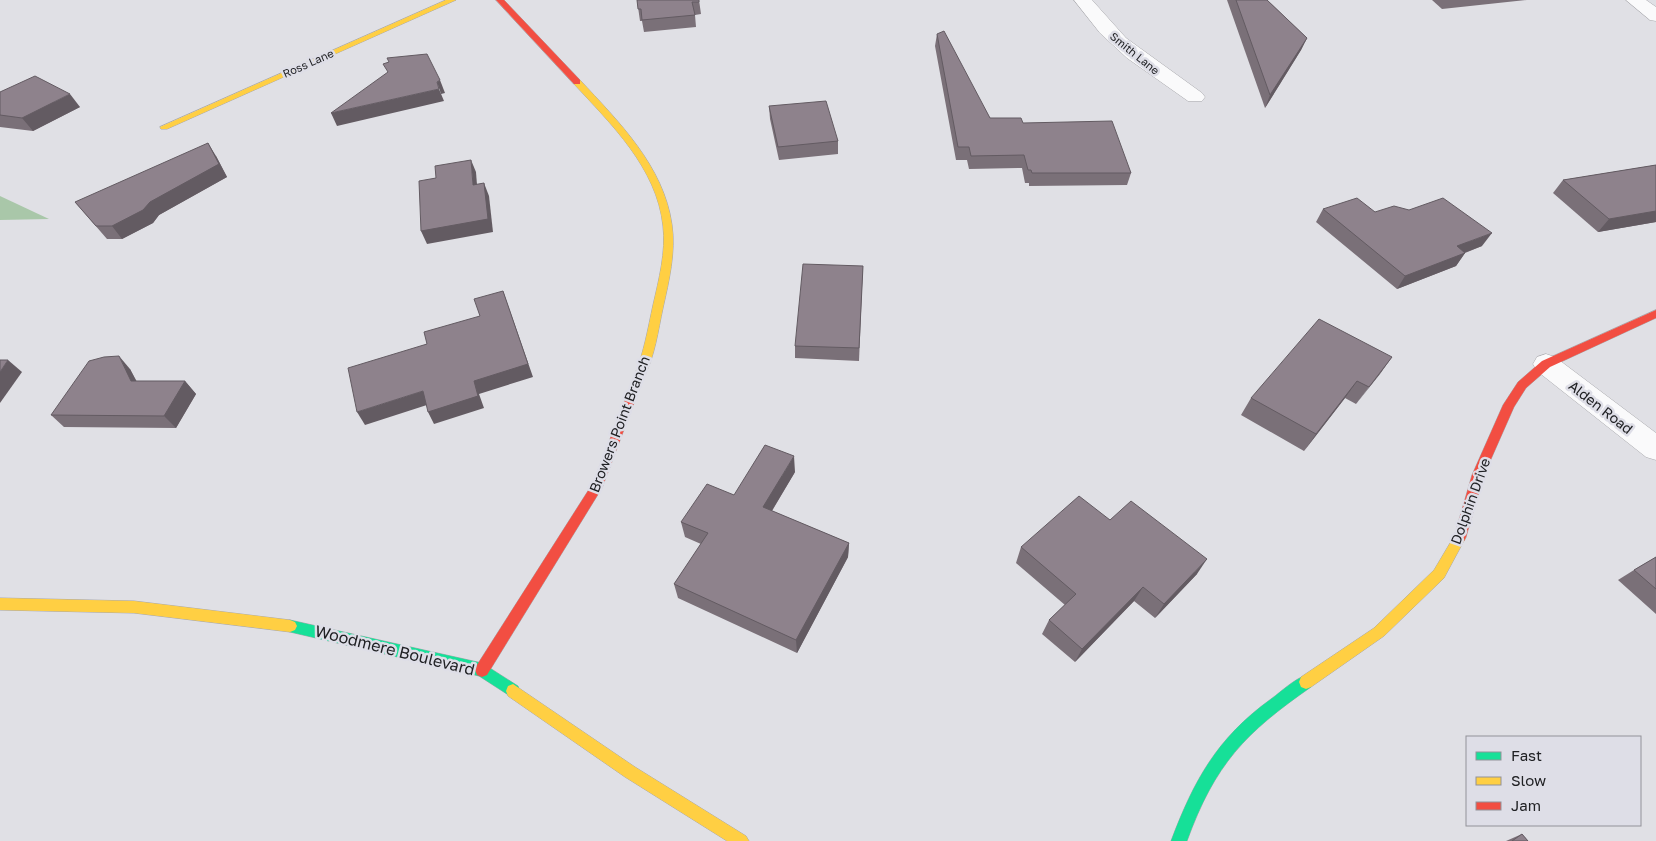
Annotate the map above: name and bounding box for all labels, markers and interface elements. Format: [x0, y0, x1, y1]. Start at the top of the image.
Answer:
street label: Smith Lane [1108, 29, 1162, 77]
street label: Ross Lane [281, 46, 335, 80]
street label: Browers Point Branch [585, 353, 653, 495]
street label: Alden Road [1566, 377, 1636, 437]
street label: Dolphin Drive [1447, 456, 1493, 546]
street label: Woodmere Boulevard [313, 620, 477, 680]
legend [1466, 736, 1641, 826]
text: Fast [1511, 746, 1542, 764]
text: Slow [1511, 771, 1546, 789]
text: Jam [1511, 796, 1541, 814]

